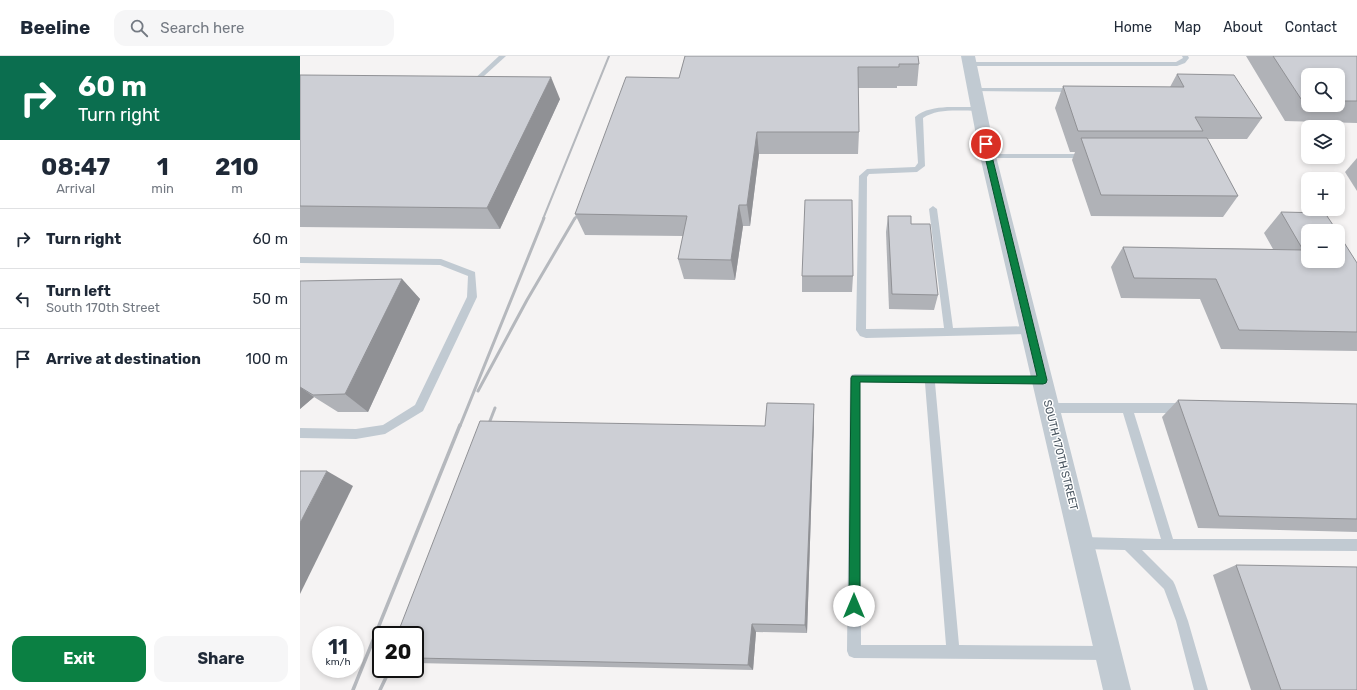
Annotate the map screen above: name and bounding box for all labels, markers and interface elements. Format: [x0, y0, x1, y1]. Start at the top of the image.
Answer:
search box [114, 10, 394, 46]
text: Beeline [20, 16, 90, 39]
icon: search [128, 17, 150, 39]
text: Search here [160, 19, 244, 37]
text: Home [1114, 19, 1152, 36]
text: Map [1174, 19, 1201, 36]
text: About [1223, 19, 1263, 36]
text: Contact [1285, 19, 1337, 36]
map controls [1301, 68, 1345, 268]
button: search [1301, 68, 1345, 112]
text: 60 m [78, 70, 147, 103]
icon: right [12, 72, 64, 124]
text: Turn right [78, 104, 160, 126]
button: layers [1301, 120, 1345, 164]
pin [969, 127, 1003, 161]
icon: arrive [975, 133, 997, 155]
text: 08:47 [41, 153, 110, 181]
text: 1 [157, 153, 169, 181]
text: 210 [215, 153, 259, 181]
button: + [1301, 172, 1345, 216]
text: Arrival [56, 181, 95, 196]
text: min [151, 181, 174, 196]
text: m [231, 181, 243, 196]
button: − [1301, 224, 1345, 268]
icon: right [12, 228, 34, 250]
text: Turn right [46, 230, 121, 248]
text: 60 m [252, 230, 288, 248]
text: Turn left [46, 282, 111, 300]
icon: left [12, 288, 34, 310]
text: 50 m [253, 290, 288, 308]
text: South 170th Street [46, 300, 160, 315]
icon: arrive [12, 348, 34, 370]
text: Arrive at destination [46, 350, 201, 368]
text: 100 m [246, 350, 288, 368]
street label: SOUTH 170TH STREET [1041, 399, 1081, 512]
position arrow [833, 585, 875, 627]
speed limit sign: 20 [372, 626, 424, 678]
text: 11 [328, 635, 348, 659]
button: Exit [12, 636, 146, 682]
button: Share [154, 636, 288, 682]
text: km/h [326, 656, 350, 668]

